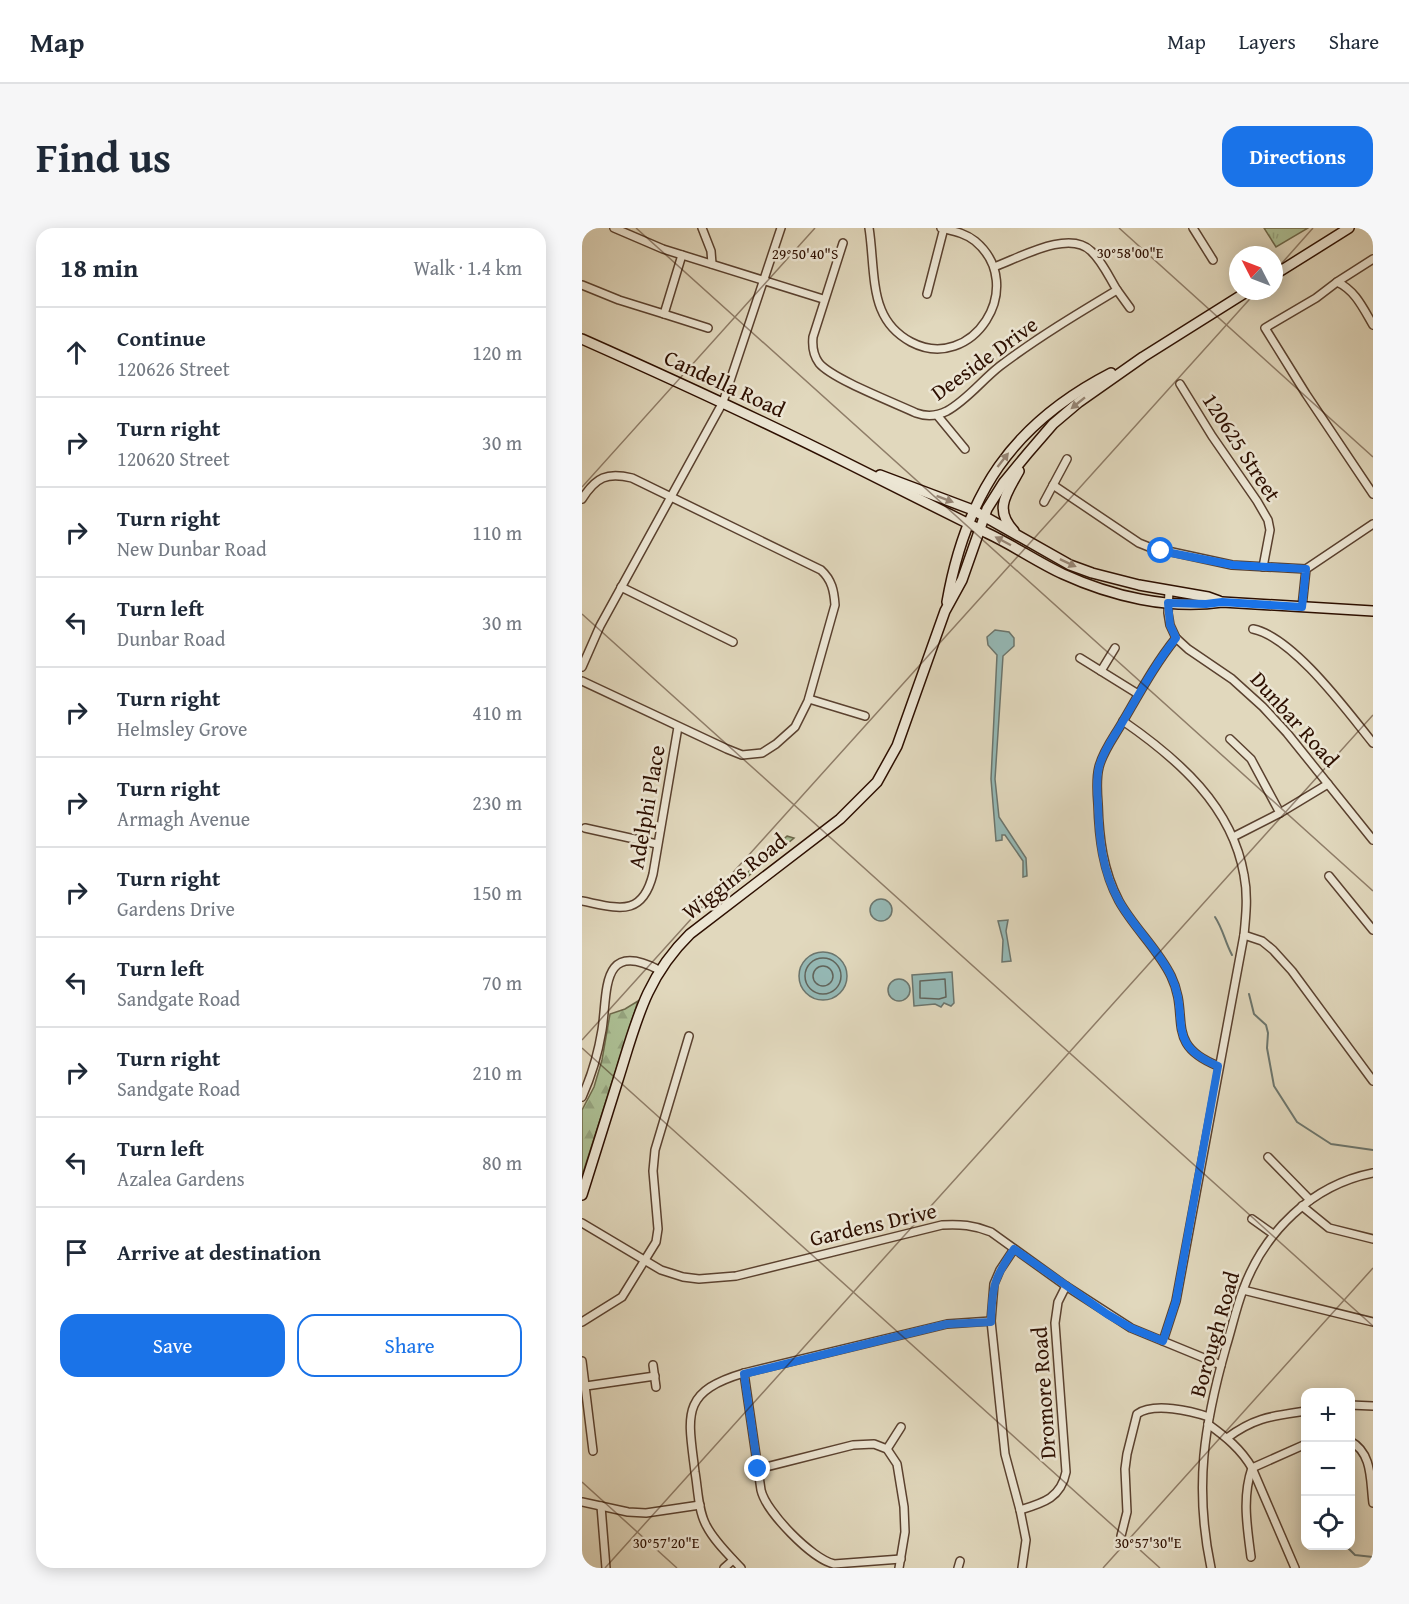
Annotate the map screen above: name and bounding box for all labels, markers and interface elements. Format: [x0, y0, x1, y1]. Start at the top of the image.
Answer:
text: Map [30, 21, 84, 62]
text: Map [1167, 26, 1206, 57]
text: Layers [1239, 26, 1296, 57]
text: Share [1329, 26, 1379, 57]
text: Find us [36, 126, 171, 187]
button: Directions [1222, 126, 1373, 187]
text: 30°58'00"E [1097, 242, 1164, 263]
text: 29°50'40"S [772, 243, 838, 264]
north arrow [1229, 246, 1283, 300]
text: 18 min [60, 248, 138, 287]
text: Walk · 1.4 km [413, 253, 522, 282]
street label: Deeside Drive [924, 308, 1044, 408]
text: Continue [117, 322, 206, 354]
icon: ahead [60, 336, 93, 369]
text: 120 m [472, 338, 522, 367]
street label: Candella Road [659, 341, 791, 425]
text: 120626 Street [117, 354, 230, 383]
street label: 120625 Street [1195, 386, 1289, 508]
one-way arrow [1071, 397, 1086, 409]
text: Turn right [117, 412, 220, 444]
icon: right [60, 426, 93, 459]
text: 30 m [482, 428, 522, 457]
text: 120620 Street [117, 444, 230, 473]
one-way arrow [997, 453, 1009, 468]
one-way arrow [936, 495, 954, 504]
text: Turn right [117, 502, 220, 534]
icon: right [60, 516, 93, 549]
text: 110 m [472, 518, 522, 547]
text: New Dunbar Road [117, 534, 267, 563]
one-way arrow [994, 536, 1011, 546]
route start [1147, 537, 1173, 563]
one-way arrow [1060, 559, 1077, 568]
text: Turn left [117, 592, 204, 624]
icon: left [60, 606, 93, 639]
text: 30 m [482, 608, 522, 637]
text: Dunbar Road [117, 624, 226, 653]
street label: Dunbar Road [1243, 664, 1347, 774]
text: Turn right [117, 682, 220, 714]
icon: right [60, 696, 93, 729]
text: 410 m [472, 698, 522, 727]
text: Helmsley Grove [117, 714, 247, 743]
street label: Adelphi Place [619, 743, 673, 871]
text: Turn right [117, 772, 220, 804]
icon: right [60, 786, 93, 819]
text: 230 m [472, 788, 522, 817]
text: Armagh Avenue [117, 804, 250, 833]
street label: Wiggins Road [675, 825, 793, 927]
text: Turn right [117, 862, 220, 894]
icon: right [60, 876, 93, 909]
text: 150 m [472, 878, 522, 907]
text: Gardens Drive [117, 894, 235, 923]
text: Turn left [117, 952, 204, 984]
icon: left [60, 966, 93, 999]
text: 70 m [482, 968, 522, 997]
text: Sandgate Road [117, 984, 240, 1013]
text: Turn right [117, 1042, 220, 1074]
icon: right [60, 1056, 93, 1089]
text: 210 m [472, 1058, 522, 1087]
text: Sandgate Road [117, 1074, 240, 1103]
text: Turn left [117, 1132, 204, 1164]
icon: left [60, 1146, 93, 1179]
text: 80 m [482, 1148, 522, 1177]
text: Azalea Gardens [117, 1164, 245, 1193]
street label: Gardens Drive [806, 1194, 940, 1254]
icon: arrive [60, 1236, 93, 1269]
text: Arrive at destination [117, 1236, 321, 1268]
street label: Borough Road [1181, 1267, 1247, 1401]
button: Save [60, 1314, 285, 1377]
button: Share [297, 1314, 522, 1377]
street label: Dromore Road [1022, 1326, 1064, 1460]
map controls [1301, 1388, 1355, 1550]
button: + [1301, 1388, 1355, 1442]
button: − [1301, 1442, 1355, 1496]
route end [744, 1455, 770, 1481]
button: locate [1301, 1496, 1355, 1550]
text: 30°57'20"E [633, 1532, 700, 1553]
text: 30°57'30"E [1115, 1532, 1182, 1553]

